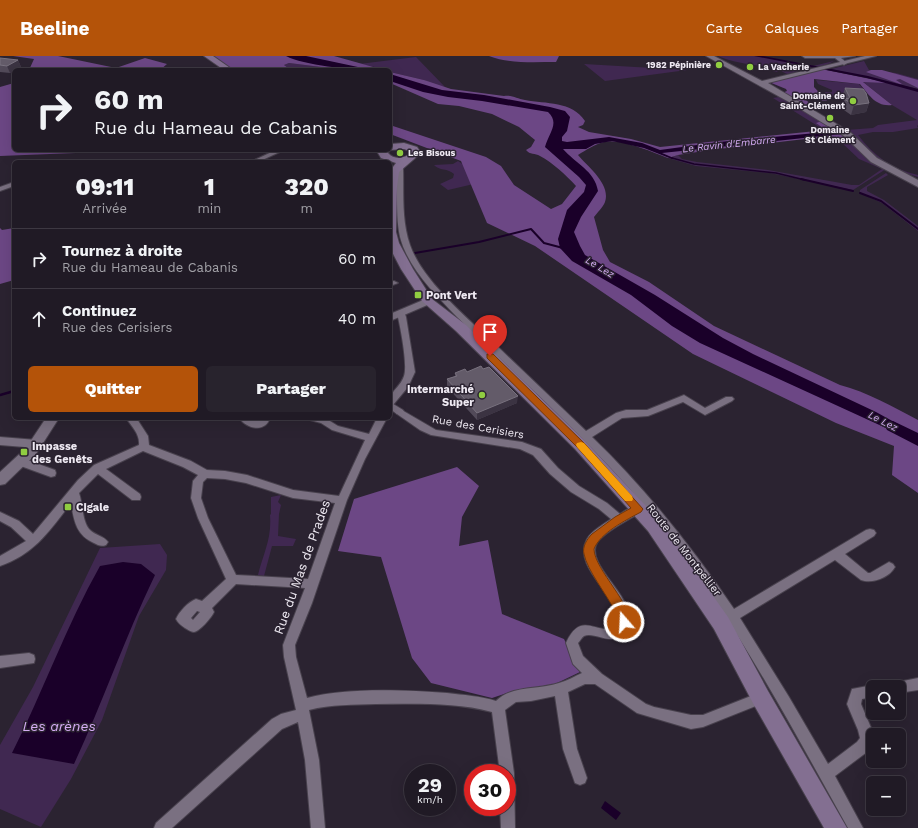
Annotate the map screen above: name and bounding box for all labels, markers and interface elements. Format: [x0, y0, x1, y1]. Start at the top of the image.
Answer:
text: Beeline [20, 17, 90, 40]
text: Carte [706, 20, 743, 36]
text: Calques [765, 20, 819, 36]
text: Partager [841, 20, 898, 36]
place label: 1982 Pépinière [646, 60, 711, 70]
marker: 1982 Pépinière [714, 60, 724, 70]
marker: La Vacherie [745, 62, 755, 72]
place label: La Vacherie [758, 62, 809, 72]
text: 60 m [94, 83, 164, 116]
icon: right [28, 84, 80, 136]
place label: Domaine de Saint-Clément [780, 91, 845, 111]
marker: Domaine de Saint-Clément [848, 96, 858, 106]
marker: Domaine St Clément [825, 113, 835, 123]
text: Rue du Hameau de Cabanis [94, 117, 337, 138]
place label: Domaine St Clément [805, 125, 855, 145]
water label: Le Ravin d'Embarre [682, 134, 776, 154]
marker: Les Bisous [395, 148, 405, 158]
place label: Les Bisous [408, 148, 455, 158]
text: 09:11 [75, 173, 134, 201]
text: 1 [204, 173, 215, 201]
text: 320 [284, 173, 329, 201]
text: Arrivée [82, 201, 127, 216]
text: min [197, 201, 221, 216]
text: m [300, 201, 313, 216]
text: Tournez à droite [62, 242, 182, 260]
icon: right [28, 248, 50, 270]
text: 60 m [338, 250, 376, 268]
water label: Le Lez [584, 254, 617, 280]
text: Rue du Hameau de Cabanis [62, 260, 238, 275]
place label: Pont Vert [426, 289, 477, 302]
marker: Pont Vert [413, 290, 423, 300]
text: Continuez [62, 302, 136, 320]
icon: ahead [28, 308, 50, 330]
text: 40 m [338, 310, 376, 328]
pin [473, 315, 507, 356]
text: Rue des Cerisiers [62, 320, 172, 335]
icon: arrive [479, 321, 501, 343]
button: Quitter [28, 366, 198, 412]
button: Partager [206, 366, 376, 412]
place label: Intermarché Super [407, 383, 474, 409]
marker: Intermarché Super [477, 390, 487, 400]
water label: Le Lez [867, 409, 900, 433]
street label: Rue des Cerisiers [431, 412, 525, 442]
place label: Impasse des Genêts [32, 440, 93, 466]
marker: Impasse des Genêts [19, 447, 29, 457]
street label: Rue du Mas de Prades [271, 498, 333, 636]
place label: Cigale [76, 501, 109, 514]
street label: Route de Montpellier [644, 501, 724, 599]
marker: Cigale [63, 502, 73, 512]
position arrow [603, 601, 645, 643]
map controls [866, 680, 906, 816]
button: search [866, 680, 906, 720]
water label: Les arènes [22, 718, 96, 734]
button: + [866, 728, 906, 768]
speed limit sign: 30 [464, 764, 516, 816]
text: 29 [418, 773, 442, 797]
button: − [866, 776, 906, 816]
text: km/h [417, 794, 443, 805]

